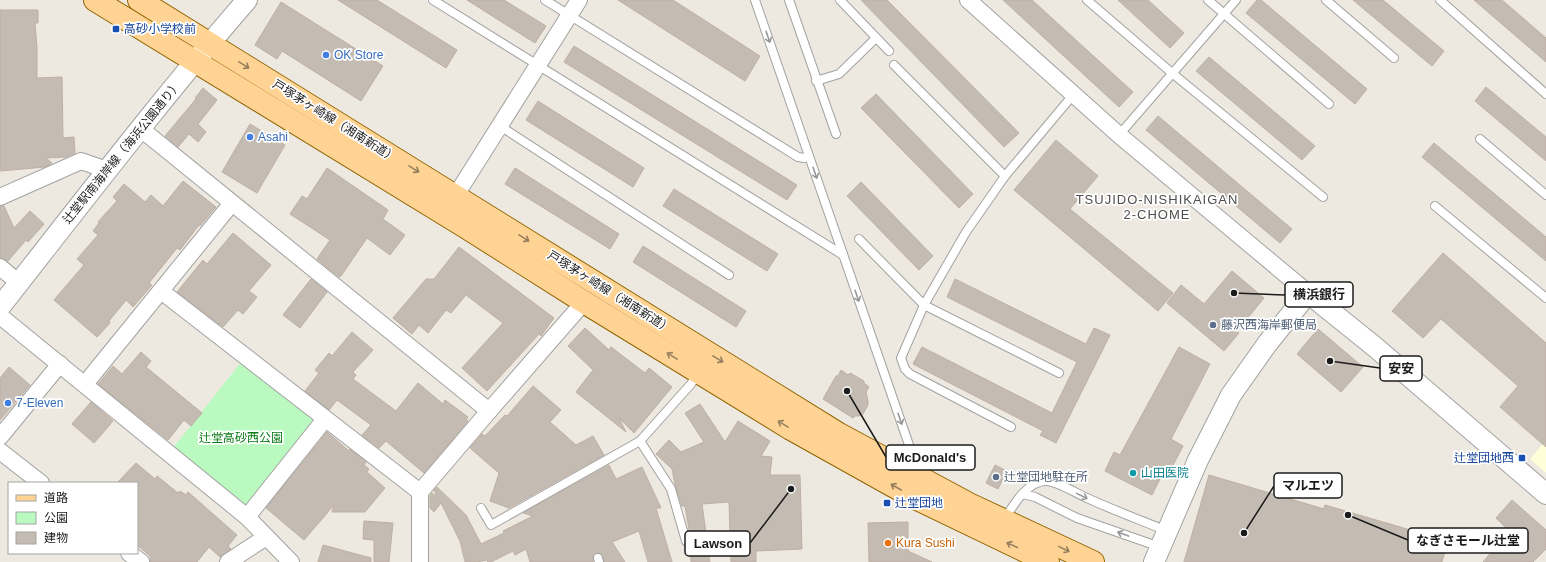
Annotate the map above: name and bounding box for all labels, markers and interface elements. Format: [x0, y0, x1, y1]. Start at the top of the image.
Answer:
place label: 高砂小学校前 [124, 22, 196, 36]
marker: 高砂小学校前 [111, 24, 121, 34]
one-way arrow [765, 30, 772, 43]
place label: OK Store [334, 48, 384, 62]
marker: OK Store [321, 50, 331, 60]
one-way arrow [238, 61, 249, 69]
street label: 戸塚茅ヶ崎線（湘南新道） [270, 77, 400, 165]
street label: 辻堂駅南海岸線（海浜公園通り） [60, 78, 184, 226]
place label: Asahi [258, 130, 288, 144]
marker: Asahi [245, 132, 255, 142]
one-way arrow [408, 166, 420, 174]
one-way arrow [812, 166, 819, 179]
district label: TSUJIDO-NISHIKAIGAN 2-CHOME [1076, 192, 1238, 222]
one-way arrow [519, 234, 530, 242]
street label: 戸塚茅ヶ崎線（湘南新道） [545, 248, 675, 336]
callout: 横浜銀行 [1285, 282, 1353, 307]
text: 横浜銀行 [1293, 287, 1345, 302]
one-way arrow [854, 290, 861, 303]
place label: 藤沢西海岸郵便局 [1221, 318, 1317, 332]
marker: 藤沢西海岸郵便局 [1208, 320, 1218, 330]
one-way arrow [667, 352, 678, 360]
one-way arrow [712, 356, 724, 364]
callout: 安安 [1380, 356, 1422, 381]
text: 安安 [1388, 361, 1414, 376]
place label: 7-Eleven [16, 396, 63, 410]
marker: 7-Eleven [3, 398, 13, 408]
one-way arrow [896, 412, 904, 424]
one-way arrow [777, 419, 789, 427]
park label: 辻堂高砂西公園 [199, 431, 283, 445]
callout: McDonald's [886, 445, 975, 470]
text: McDonald's [894, 450, 966, 465]
place label: 辻堂団地西 [1454, 451, 1514, 465]
marker: 辻堂団地西 [1517, 453, 1527, 463]
place label: 山田医院 [1141, 466, 1189, 480]
marker: 山田医院 [1128, 468, 1138, 478]
place label: 辻堂団地駐在所 [1004, 470, 1088, 484]
marker: 辻堂団地駐在所 [991, 472, 1001, 482]
callout: マルエツ [1274, 473, 1342, 498]
text: マルエツ [1282, 478, 1334, 493]
legend [8, 482, 138, 554]
one-way arrow [890, 483, 902, 491]
text: 道路 [44, 491, 68, 505]
one-way arrow [1075, 493, 1087, 500]
place label: 辻堂団地 [895, 496, 943, 510]
marker: 辻堂団地 [882, 498, 892, 508]
text: 公園 [44, 511, 68, 525]
callout: なぎさモール辻堂 [1408, 528, 1528, 553]
one-way arrow [1117, 530, 1130, 537]
text: 建物 [44, 531, 68, 545]
callout: Lawson [685, 531, 750, 556]
text: なぎさモール辻堂 [1416, 533, 1520, 548]
text: Lawson [694, 536, 742, 551]
place label: Kura Sushi [896, 536, 955, 550]
marker: Kura Sushi [883, 538, 893, 548]
one-way arrow [1007, 541, 1019, 548]
one-way arrow [1058, 546, 1070, 553]

